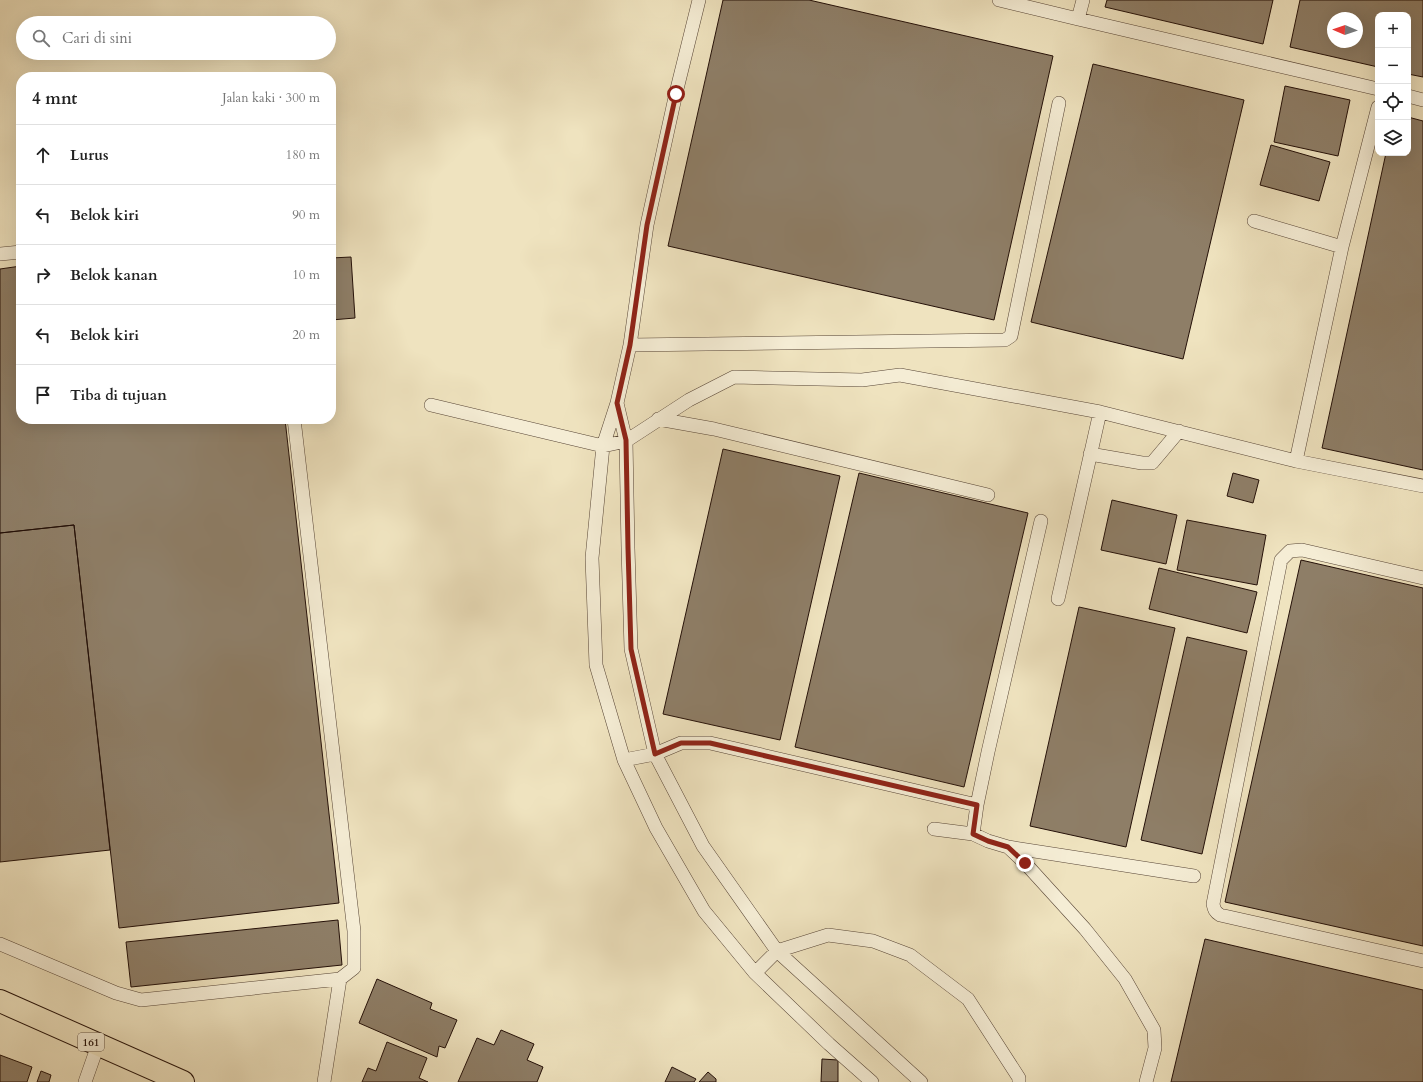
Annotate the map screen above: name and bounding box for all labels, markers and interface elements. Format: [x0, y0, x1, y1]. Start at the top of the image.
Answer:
north arrow [1327, 12, 1363, 48]
map controls [1375, 12, 1411, 156]
button: + [1375, 12, 1411, 48]
search box [16, 16, 336, 60]
icon: search [30, 27, 52, 49]
text: Cari di sini [62, 28, 132, 48]
button: − [1375, 48, 1411, 84]
button: locate [1375, 84, 1411, 120]
route start [667, 85, 685, 103]
text: 4 mnt [32, 87, 77, 110]
text: Jalan kaki · 300 m [222, 89, 320, 107]
button: layers [1375, 120, 1411, 156]
icon: ahead [32, 144, 54, 166]
text: Lurus [70, 145, 109, 165]
text: 180 m [286, 146, 320, 164]
icon: left [32, 204, 54, 226]
text: Belok kiri [70, 205, 139, 225]
text: 90 m [292, 206, 320, 224]
icon: right [32, 264, 54, 286]
text: Belok kanan [70, 265, 158, 285]
text: 10 m [292, 266, 320, 284]
icon: left [32, 324, 54, 346]
text: Belok kiri [70, 325, 139, 345]
text: 20 m [292, 326, 320, 344]
icon: arrive [32, 384, 54, 406]
text: Tiba di tujuan [70, 385, 167, 405]
route end [1016, 854, 1034, 872]
road number: 161 [78, 1033, 104, 1051]

